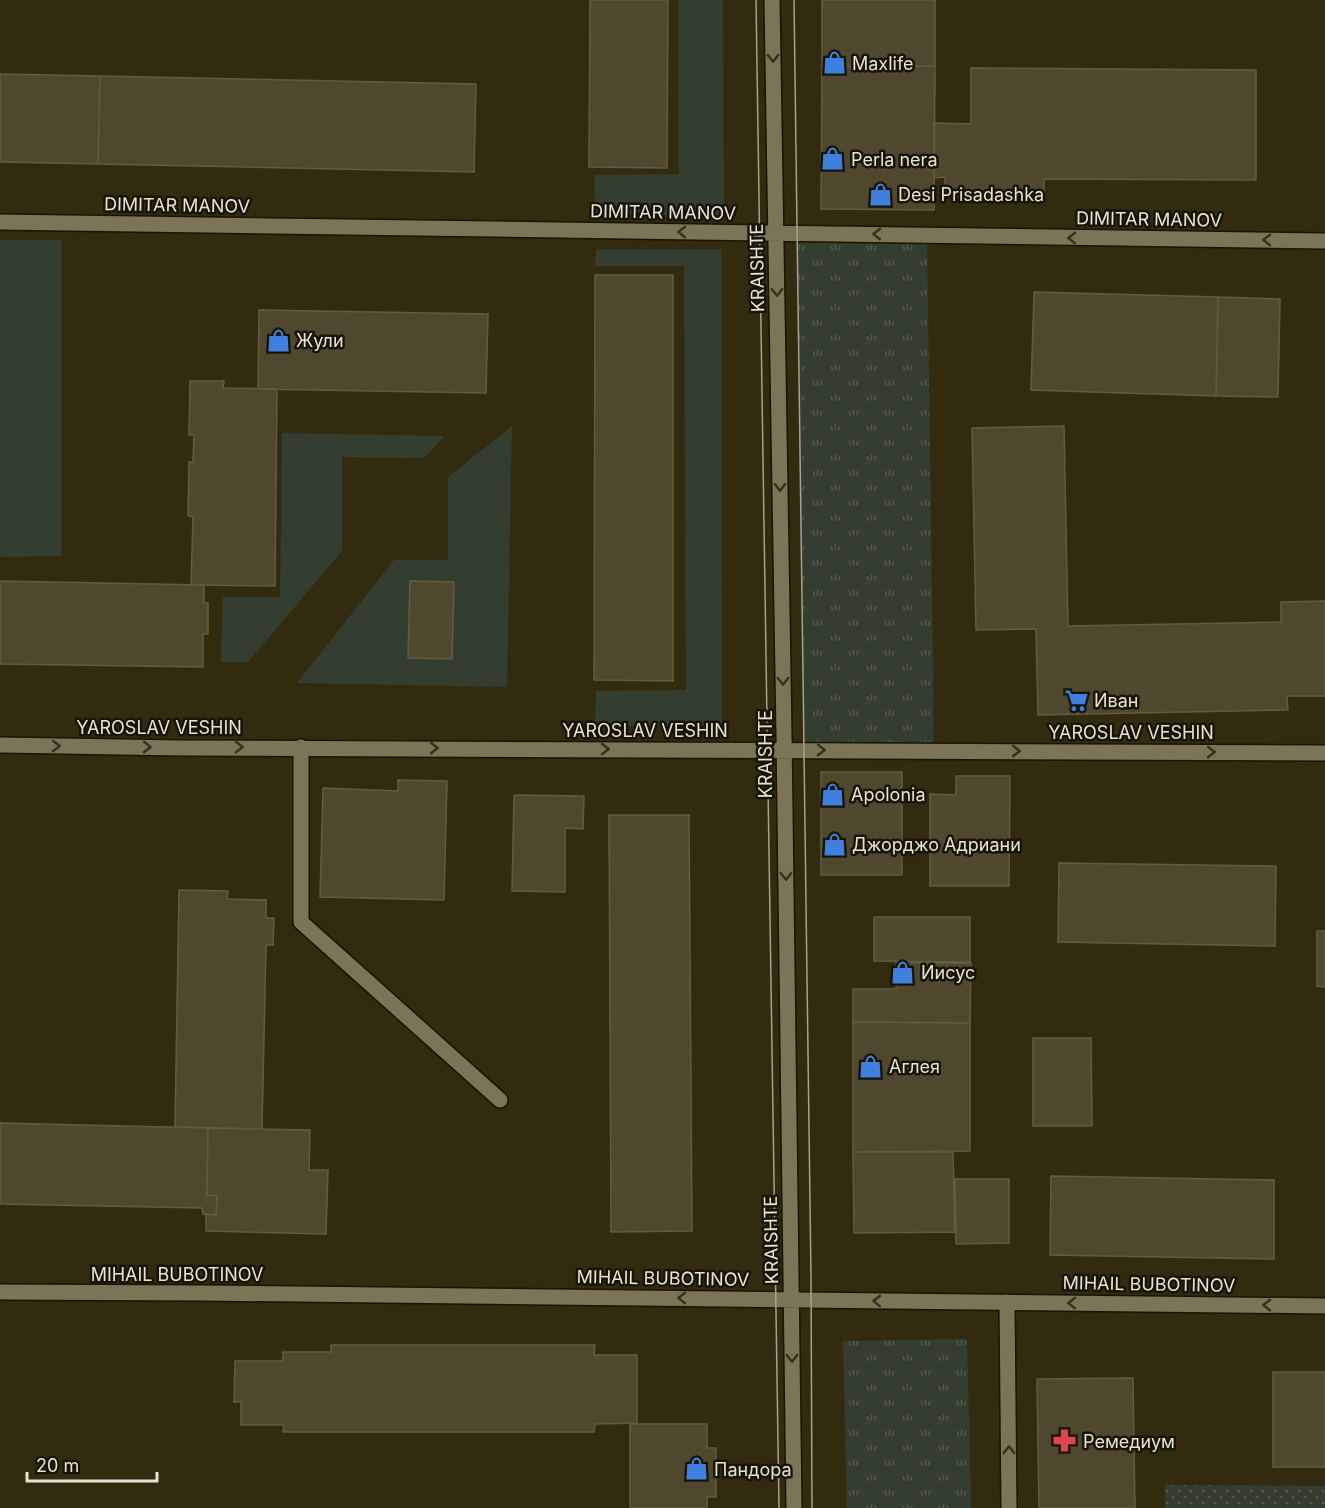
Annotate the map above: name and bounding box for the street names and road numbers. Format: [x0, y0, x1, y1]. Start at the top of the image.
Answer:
street label: DIMITAR MANOV [104, 193, 250, 217]
street label: DIMITAR MANOV [590, 200, 736, 224]
street label: DIMITAR MANOV [1076, 207, 1222, 231]
street label: KRAISHTE [746, 224, 768, 312]
street label: KRAISHTE [755, 710, 776, 798]
street label: YAROSLAV VESHIN [76, 717, 242, 738]
street label: YAROSLAV VESHIN [562, 720, 728, 741]
street label: YAROSLAV VESHIN [1048, 722, 1214, 743]
street label: KRAISHTE [760, 1196, 782, 1284]
street label: MIHAIL BUBOTINOV [91, 1264, 263, 1285]
street label: MIHAIL BUBOTINOV [576, 1266, 750, 1290]
street label: MIHAIL BUBOTINOV [1062, 1272, 1236, 1296]

